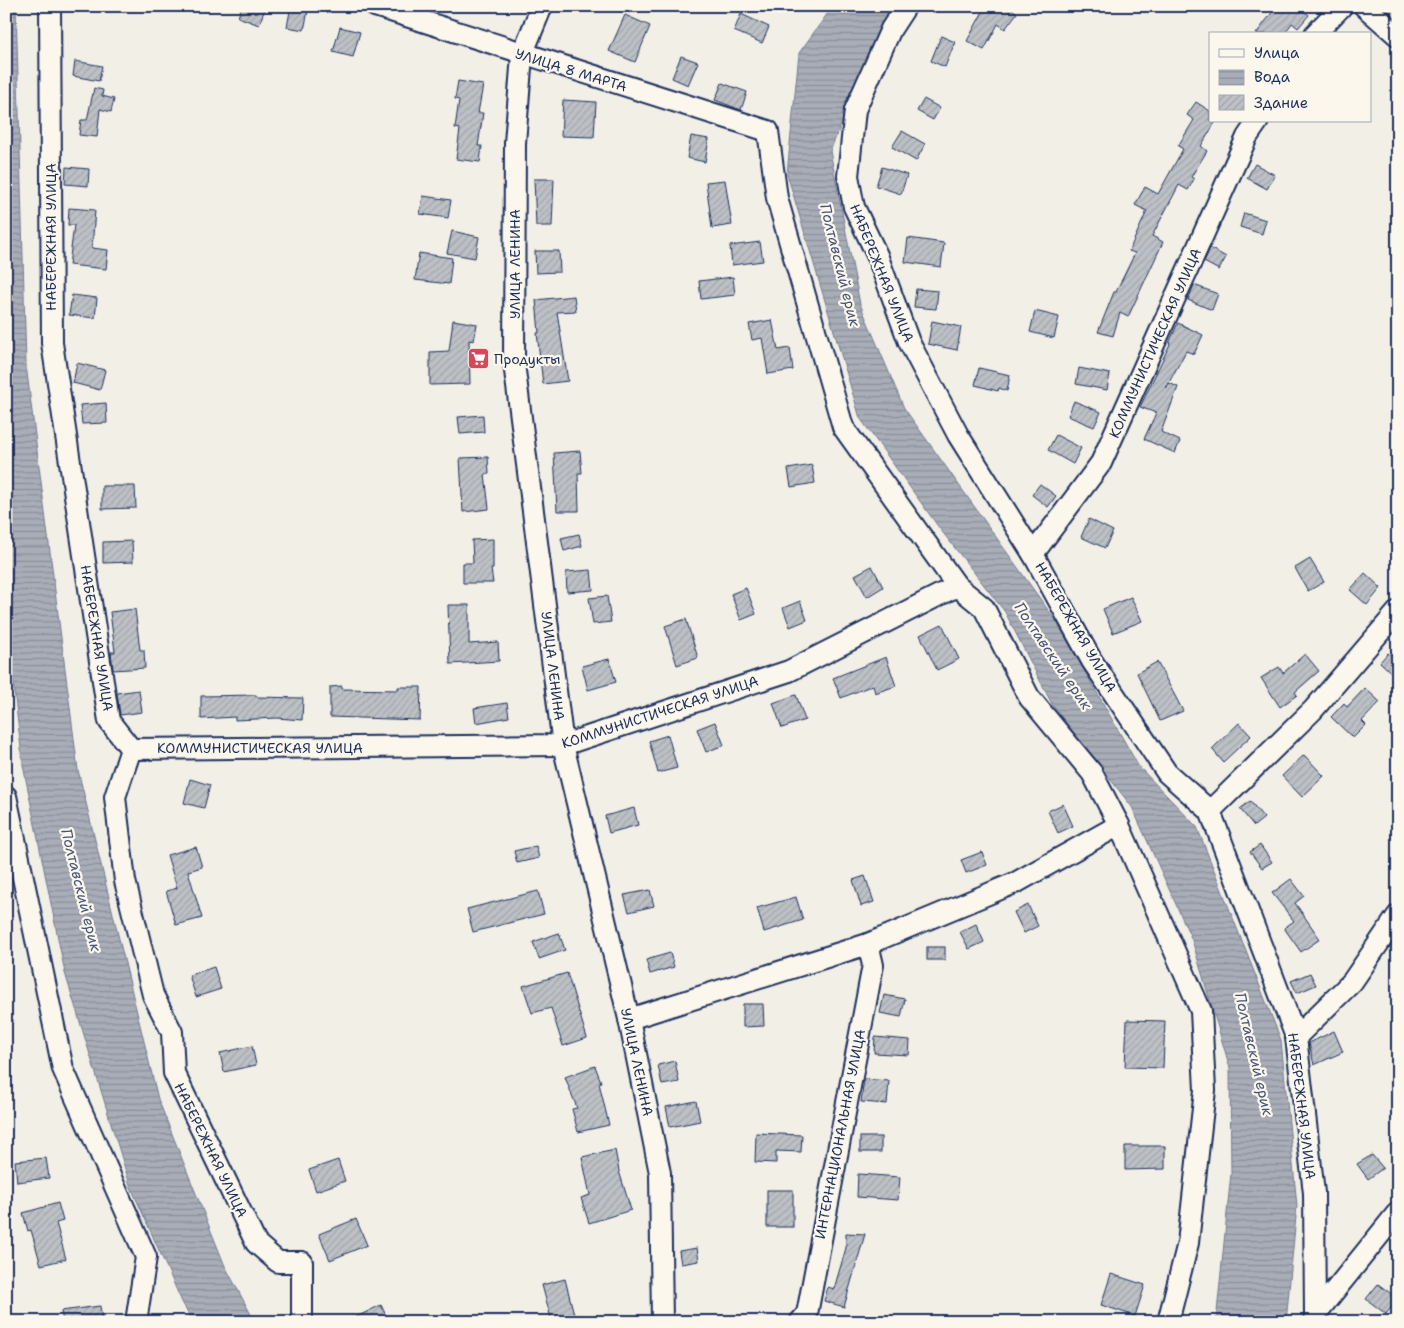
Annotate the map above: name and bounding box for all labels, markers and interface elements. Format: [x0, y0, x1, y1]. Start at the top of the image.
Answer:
legend [1209, 32, 1372, 122]
text: Улица [1254, 43, 1300, 63]
street label: УЛИЦА 8 МАРТА [513, 44, 629, 96]
text: Вода [1254, 67, 1291, 87]
text: Здание [1254, 93, 1308, 113]
street label: НАБЕРЕЖНАЯ УЛИЦА [42, 163, 60, 311]
street label: НАБЕРЕЖНАЯ УЛИЦА [846, 201, 918, 345]
water label: Полтавский ерик [815, 202, 865, 329]
street label: УЛИЦА ЛЕНИНА [506, 209, 524, 319]
street label: КОММУНИСТИЧЕСКАЯ УЛИЦА [1105, 245, 1205, 441]
supermarket icon: Продукты [466, 347, 490, 371]
place label: Продукты [494, 350, 561, 368]
street label: НАБЕРЕЖНАЯ УЛИЦА [1031, 559, 1121, 695]
street label: НАБЕРЕЖНАЯ УЛИЦА [77, 564, 117, 712]
water label: Полтавский ерик [1010, 598, 1097, 714]
street label: УЛИЦА ЛЕНИНА [537, 610, 569, 722]
street label: КОММУНИСТИЧЕСКАЯ УЛИЦА [559, 672, 761, 752]
street label: КОММУНИСТИЧЕСКАЯ УЛИЦА [157, 739, 363, 757]
water label: Полтавский ерик [56, 827, 106, 954]
water label: Полтавский ерик [1230, 991, 1278, 1118]
street label: УЛИЦА ЛЕНИНА [617, 1006, 657, 1118]
street label: ИНТЕРНАЦИОНАЛЬНАЯ УЛИЦА [811, 1027, 869, 1241]
street label: НАБЕРЕЖНАЯ УЛИЦА [1284, 1032, 1320, 1180]
street label: НАБЕРЕЖНАЯ УЛИЦА [171, 1080, 251, 1220]

